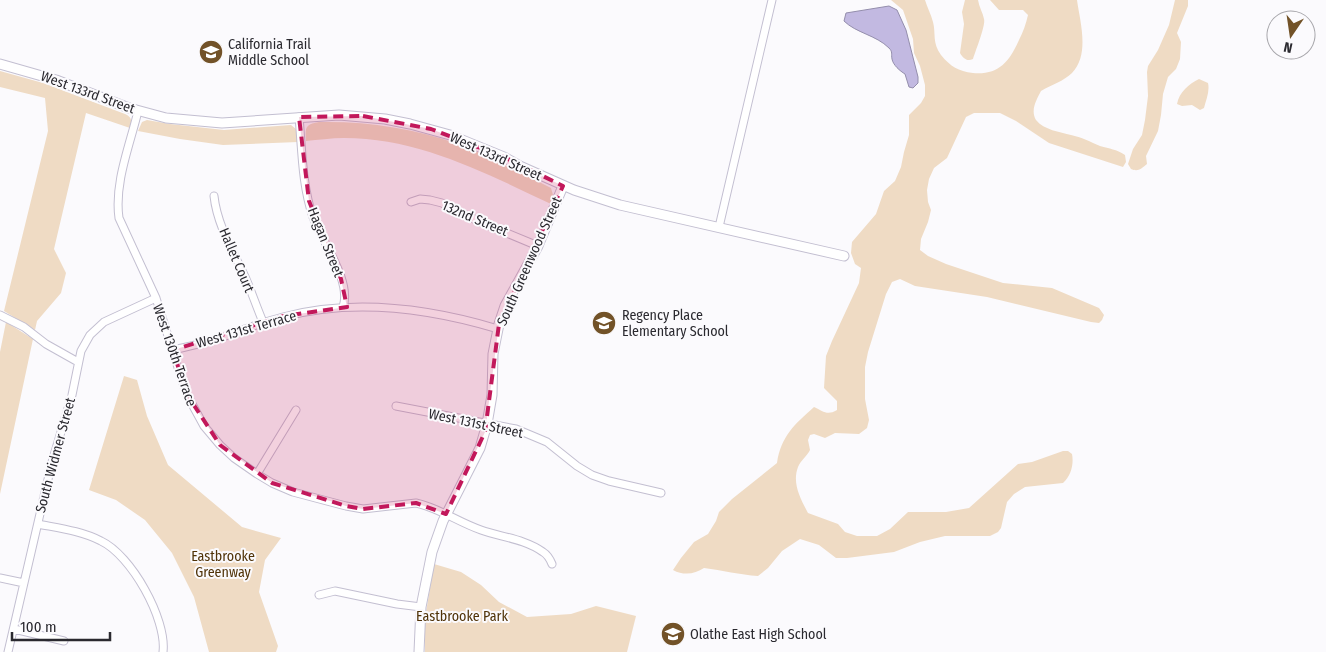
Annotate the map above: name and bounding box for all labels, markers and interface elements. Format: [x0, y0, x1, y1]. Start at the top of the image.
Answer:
north arrow [1266, 10, 1316, 60]
place label: California Trail Middle School [228, 36, 311, 69]
text: N [1282, 38, 1294, 56]
school or university icon: California Trail Middle School [198, 39, 224, 65]
street label: West 133rd Street [38, 68, 138, 118]
street label: West 133rd Street [447, 129, 545, 185]
street label: South Greenwood Street [493, 194, 566, 328]
street label: 132nd Street [439, 197, 511, 240]
street label: Hagan Street [304, 205, 347, 280]
street label: Hallet Court [215, 225, 258, 295]
street label: West 130th Terrace [149, 302, 200, 409]
street label: West 131st Terrace [194, 307, 298, 352]
place label: Regency Place Elementary School [622, 307, 729, 340]
school or university icon: Regency Place Elementary School [591, 310, 617, 336]
street label: South Widmer Street [32, 395, 79, 515]
street label: West 131st Street [427, 405, 525, 442]
park label: Eastbrooke Greenway [191, 548, 255, 581]
park label: Eastbrooke Park [416, 608, 508, 625]
scale bar [12, 610, 110, 642]
text: 100 m [20, 618, 57, 636]
school or university icon: Olathe East High School [660, 621, 686, 647]
place label: Olathe East High School [690, 626, 827, 643]

